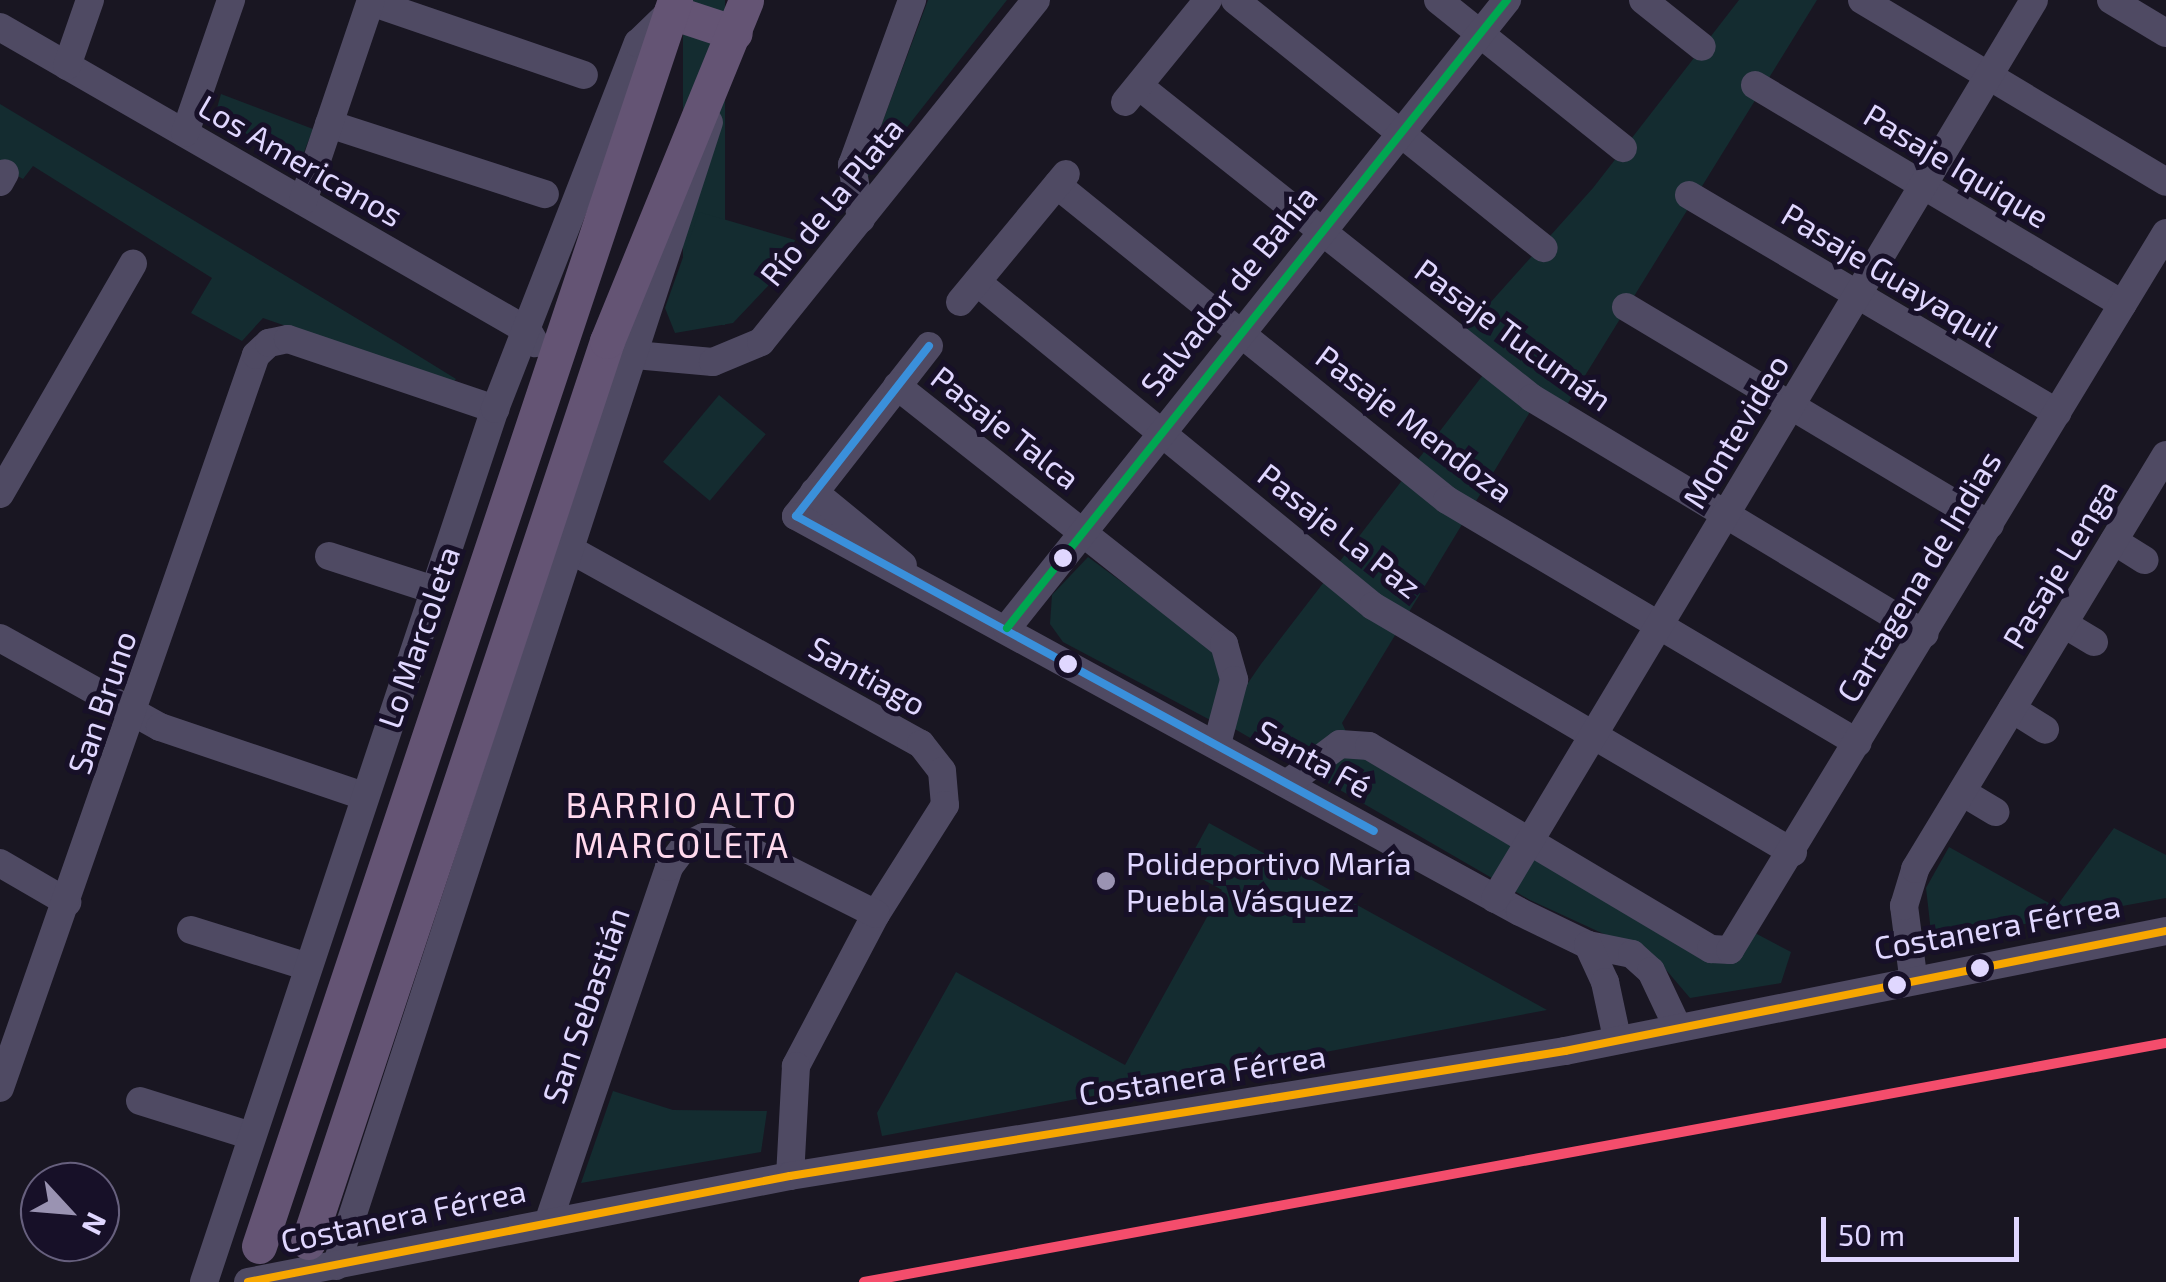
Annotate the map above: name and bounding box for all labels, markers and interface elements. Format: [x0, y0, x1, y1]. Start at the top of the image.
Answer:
street label: Los Americanos [192, 86, 410, 234]
street label: Pasaje Iquique [1858, 95, 2056, 235]
street label: Río de la Plata [751, 109, 911, 293]
street label: Salvador de Bahía [1131, 177, 1325, 403]
street label: Pasaje Guayaquil [1775, 194, 2007, 354]
street label: Pasaje Tucumán [1408, 250, 1620, 418]
street label: Pasaje Mendoza [1309, 336, 1521, 510]
street label: Montevideo [1674, 347, 1796, 515]
street label: Pasaje Talca [924, 357, 1088, 497]
street label: Cartagena de Indias [1828, 443, 2008, 709]
street label: Pasaje La Paz [1251, 454, 1429, 606]
street label: Pasaje Lenga [1994, 473, 2124, 655]
street label: Lo Marcoleta [369, 541, 467, 733]
unlabelled marker [1053, 548, 1073, 568]
street label: San Bruno [59, 625, 143, 779]
street label: Santiago [803, 627, 933, 723]
unlabelled marker [1058, 654, 1078, 674]
street label: Santa Fé [1250, 711, 1378, 805]
district label: BARRIO ALTO MARCOLETA [565, 783, 799, 865]
place label: Polideportivo María Puebla Vásquez [1126, 844, 1412, 919]
marker: Polideportivo María Puebla Vásquez [1095, 870, 1117, 892]
street label: Costanera Férrea [1871, 885, 2123, 967]
street label: San Sebastián [534, 902, 636, 1108]
unlabelled marker [1970, 958, 1990, 978]
unlabelled marker [1887, 975, 1907, 995]
street label: Costanera Férrea [1076, 1036, 1328, 1112]
north arrow [20, 1162, 120, 1262]
street label: Costanera Férrea [277, 1170, 529, 1260]
scale bar [1826, 1197, 2024, 1259]
text: N [75, 1208, 115, 1241]
text: 50 m [1838, 1216, 1905, 1252]

